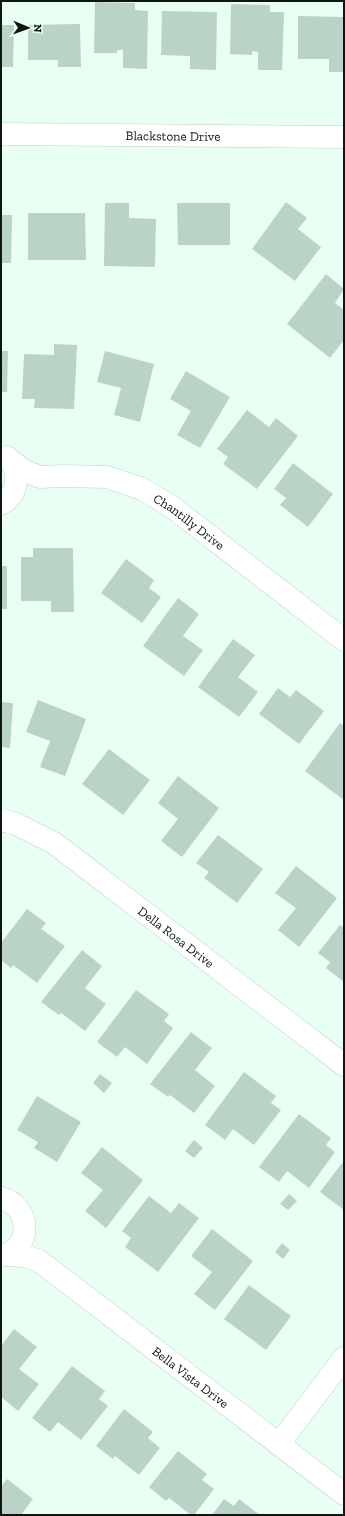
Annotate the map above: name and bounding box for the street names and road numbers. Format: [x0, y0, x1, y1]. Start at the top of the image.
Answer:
street label: Blackstone Drive [126, 128, 220, 143]
street label: Chantilly Drive [151, 490, 228, 552]
street label: Della Rosa Drive [135, 903, 217, 970]
street label: Bella Vista Drive [150, 1343, 232, 1411]

